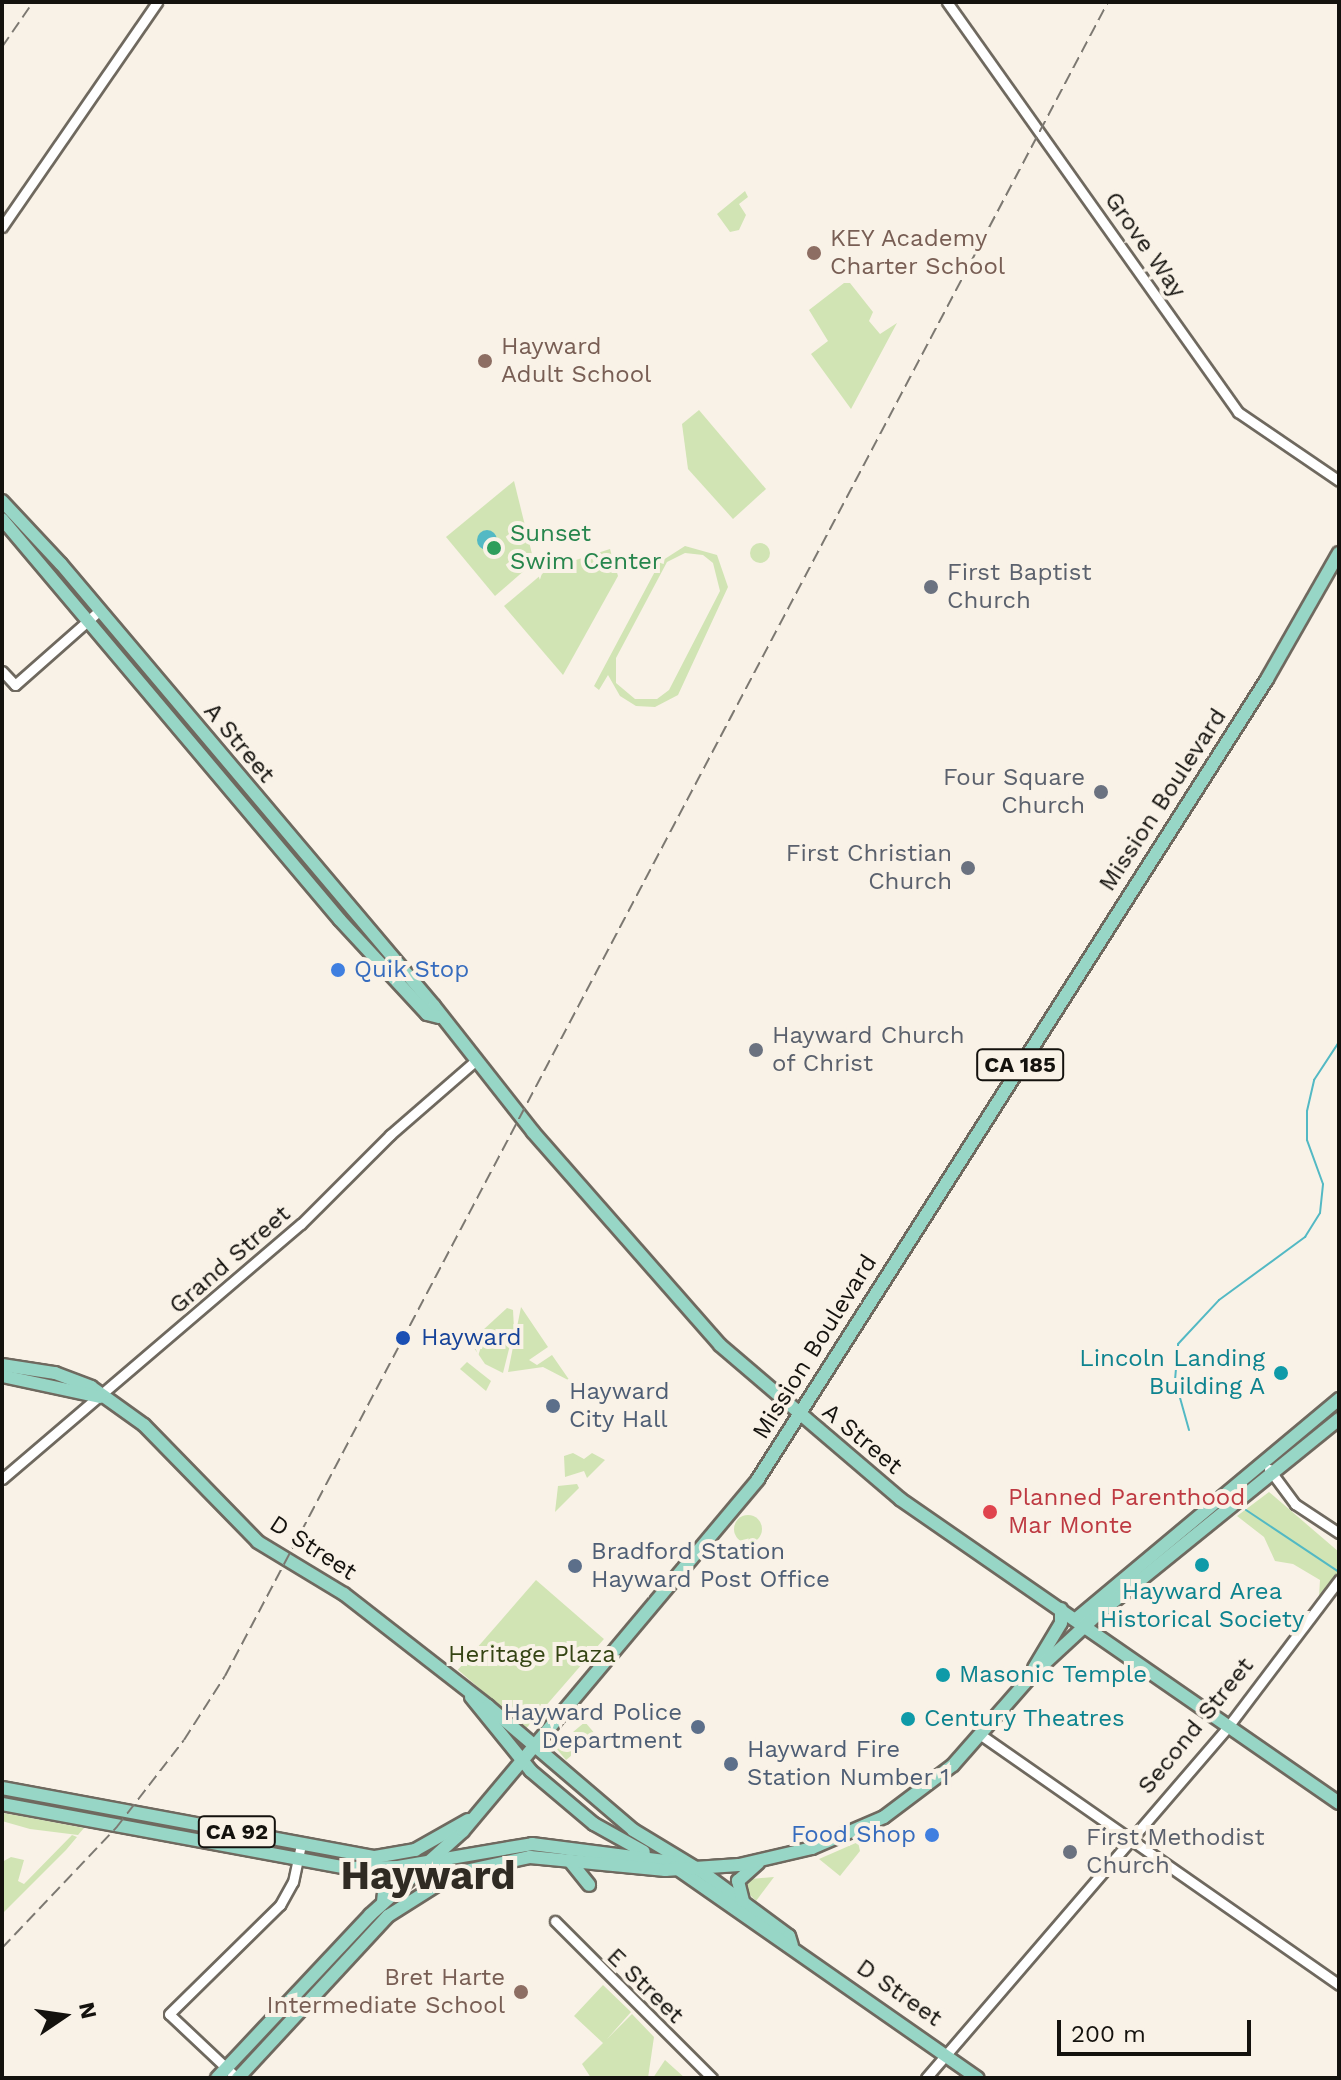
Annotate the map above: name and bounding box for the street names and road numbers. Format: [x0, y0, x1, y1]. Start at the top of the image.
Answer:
street label: Grove Way [1098, 186, 1192, 304]
street label: A Street [197, 697, 281, 789]
street label: Mission Boulevard [1093, 703, 1233, 897]
road number: CA 185 [974, 1047, 1066, 1083]
street label: Grand Street [164, 1200, 296, 1320]
street label: Mission Boulevard [747, 1249, 883, 1445]
street label: A Street [816, 1397, 908, 1481]
street label: D Street [264, 1509, 362, 1587]
street label: Second Street [1132, 1652, 1260, 1800]
road number: CA 92 [197, 1814, 277, 1850]
street label: E Street [601, 1942, 689, 2030]
street label: D Street [851, 1953, 947, 2033]

